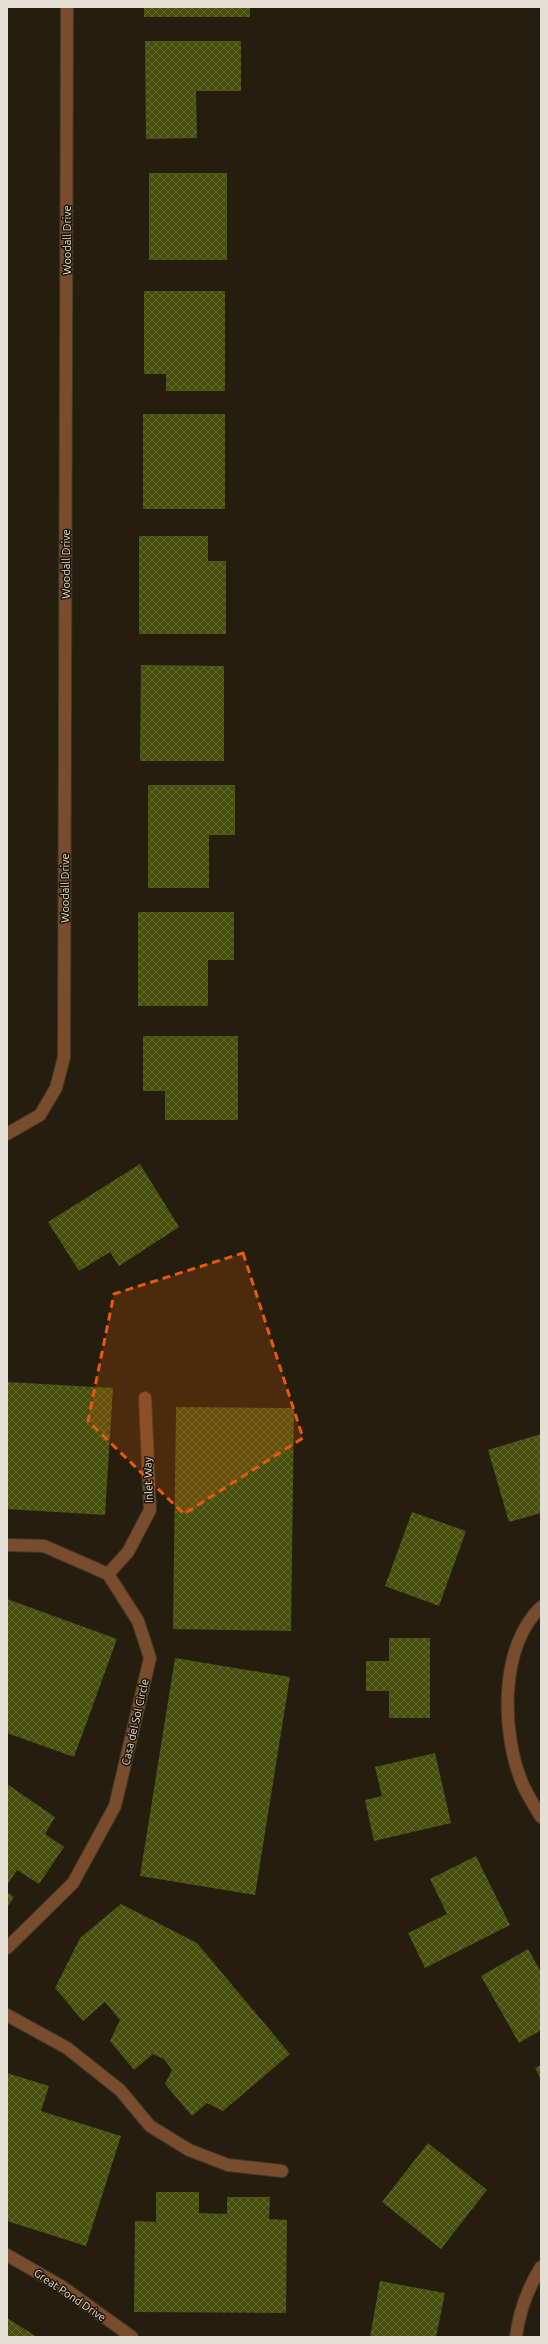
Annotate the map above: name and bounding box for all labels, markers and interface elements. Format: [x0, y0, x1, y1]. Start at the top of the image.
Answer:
street label: Woodall Drive [61, 205, 73, 275]
street label: Woodall Drive [60, 529, 72, 599]
street label: Woodall Drive [59, 853, 71, 923]
street label: Inlet Way [141, 1456, 155, 1503]
street label: Casa del Sol Circle [119, 1678, 151, 1766]
street label: Great Pond Drive [32, 2266, 108, 2324]

